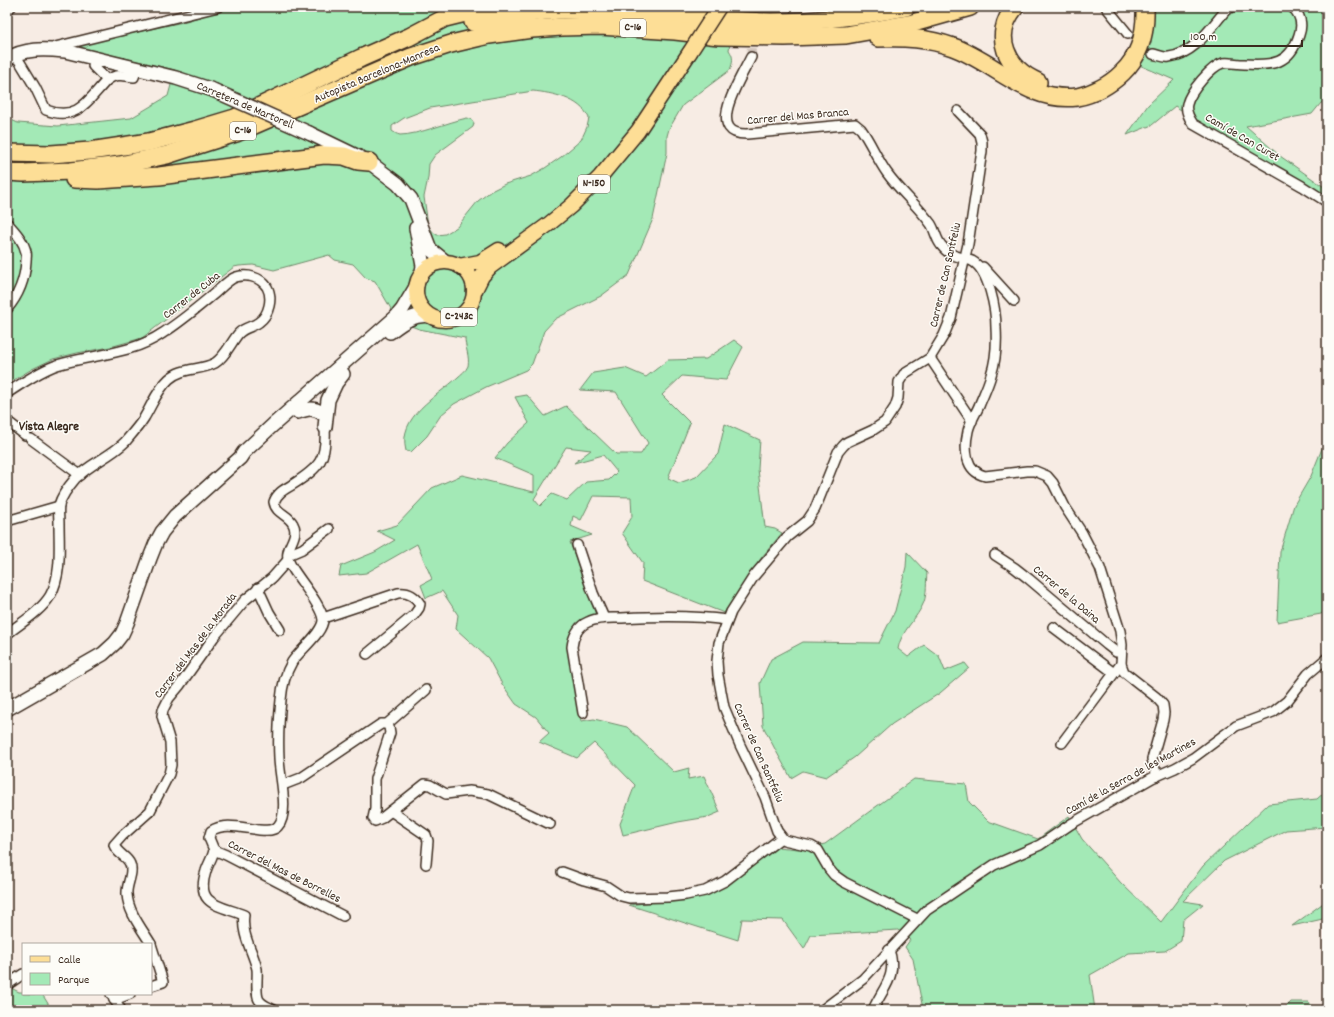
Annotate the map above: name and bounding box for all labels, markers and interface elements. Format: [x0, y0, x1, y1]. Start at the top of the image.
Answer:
road number: C-16 [620, 19, 646, 37]
scale bar [1184, 22, 1302, 48]
text: 100 m [1190, 29, 1217, 46]
street label: Autopista Barcelona-Manresa [312, 40, 443, 108]
street label: Carretera de Martorell [194, 78, 296, 134]
street label: Carrer del Mas Branca [747, 104, 850, 130]
street label: Camí de Can Curet [1202, 110, 1283, 167]
road number: C-16 [230, 122, 256, 140]
road number: N-150 [578, 175, 610, 193]
street label: Carrer de Can Santfeliu [926, 221, 966, 329]
street label: Carrer de Cuba [160, 268, 225, 324]
road number: C-243c [441, 308, 477, 326]
district label: Vista Alegre [19, 418, 79, 437]
street label: Carrer de la Daina [1029, 562, 1104, 628]
street label: Carrer del Mas de la Morada [151, 589, 242, 702]
street label: Carrer de Can Santfeliu [728, 701, 788, 805]
street label: Camí de la Serra de les Martines [1063, 734, 1199, 820]
street label: Carrer del Mas de Borrelles [225, 836, 343, 908]
legend [22, 943, 152, 995]
text: Calle [58, 952, 81, 969]
text: Parque [58, 972, 89, 989]

